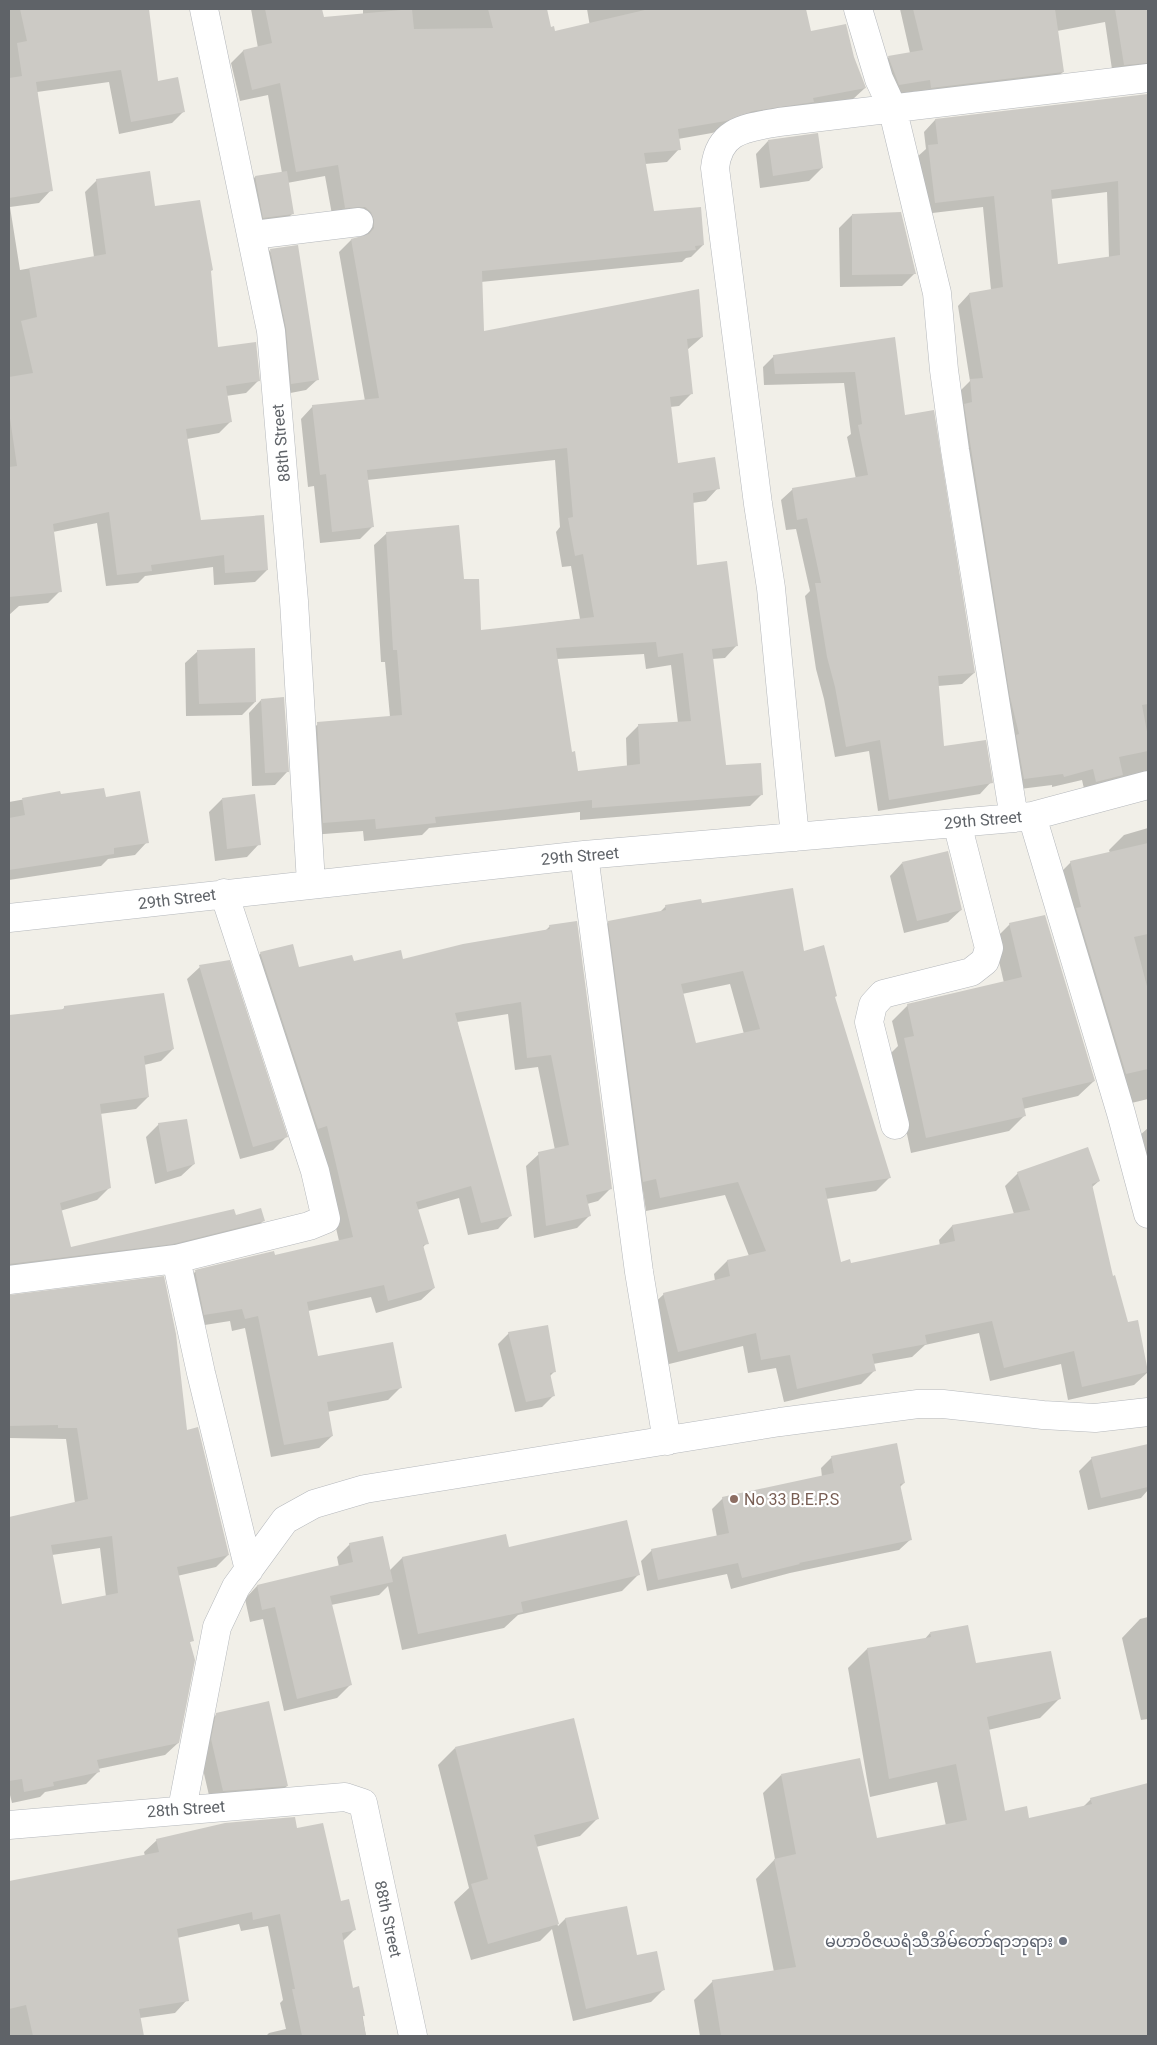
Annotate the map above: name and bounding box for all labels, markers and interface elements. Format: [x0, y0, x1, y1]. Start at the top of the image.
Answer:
street label: 88th Street [268, 403, 294, 483]
street label: 29th Street [943, 807, 1023, 833]
street label: 29th Street [540, 843, 620, 869]
street label: 29th Street [137, 885, 217, 913]
place label: No 33 B.E.P.S [744, 1490, 839, 1509]
marker: No 33 B.E.P.S [728, 1493, 740, 1505]
street label: 28th Street [146, 1797, 226, 1821]
street label: 88th Street [371, 1879, 405, 1959]
place label: မဟာဝိဇယရံသီအိမ်တော်ရာဘုရား [825, 1930, 1053, 1956]
marker: မဟာဝိဇယရံသီအိမ်တော်ရာဘုရား [1057, 1935, 1069, 1947]

